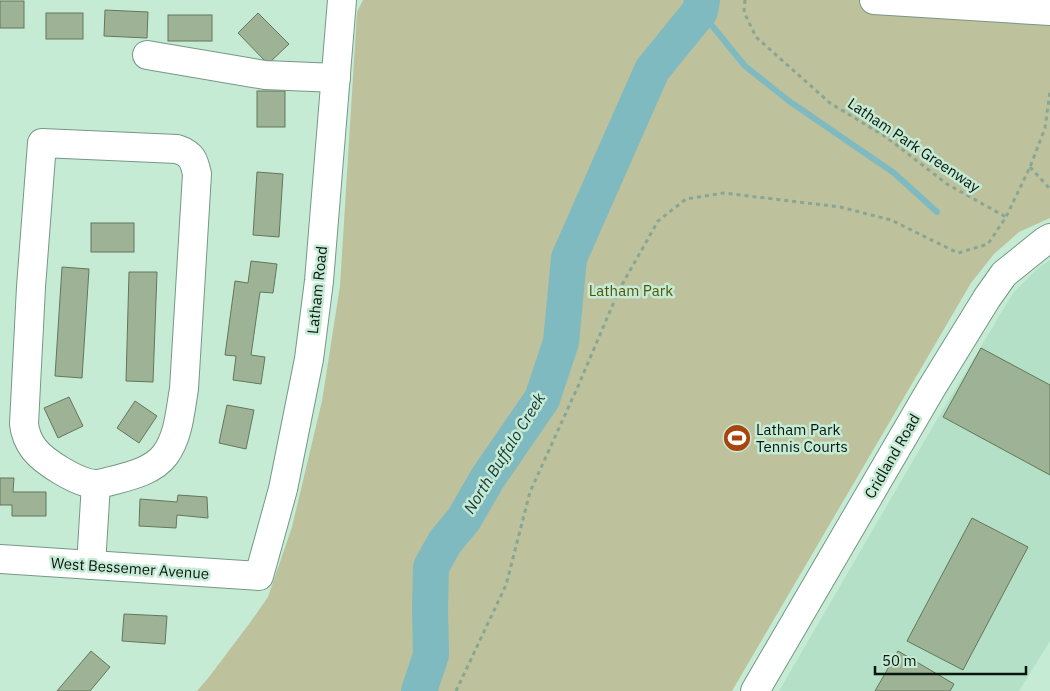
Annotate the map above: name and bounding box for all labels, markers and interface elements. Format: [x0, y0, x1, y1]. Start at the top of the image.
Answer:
street label: Latham Park Greenway [844, 94, 984, 197]
street label: Latham Road [303, 245, 331, 335]
park label: Latham Park [589, 281, 673, 300]
water label: North Buffalo Creek [459, 388, 550, 517]
street label: Cridland Road [860, 410, 924, 502]
place label: Latham Park Tennis Courts [756, 420, 848, 456]
sports icon: Latham Park Tennis Courts [722, 423, 752, 453]
street label: West Bessemer Avenue [50, 553, 210, 583]
scale bar [875, 644, 1026, 676]
text: 50 m [882, 651, 917, 670]

